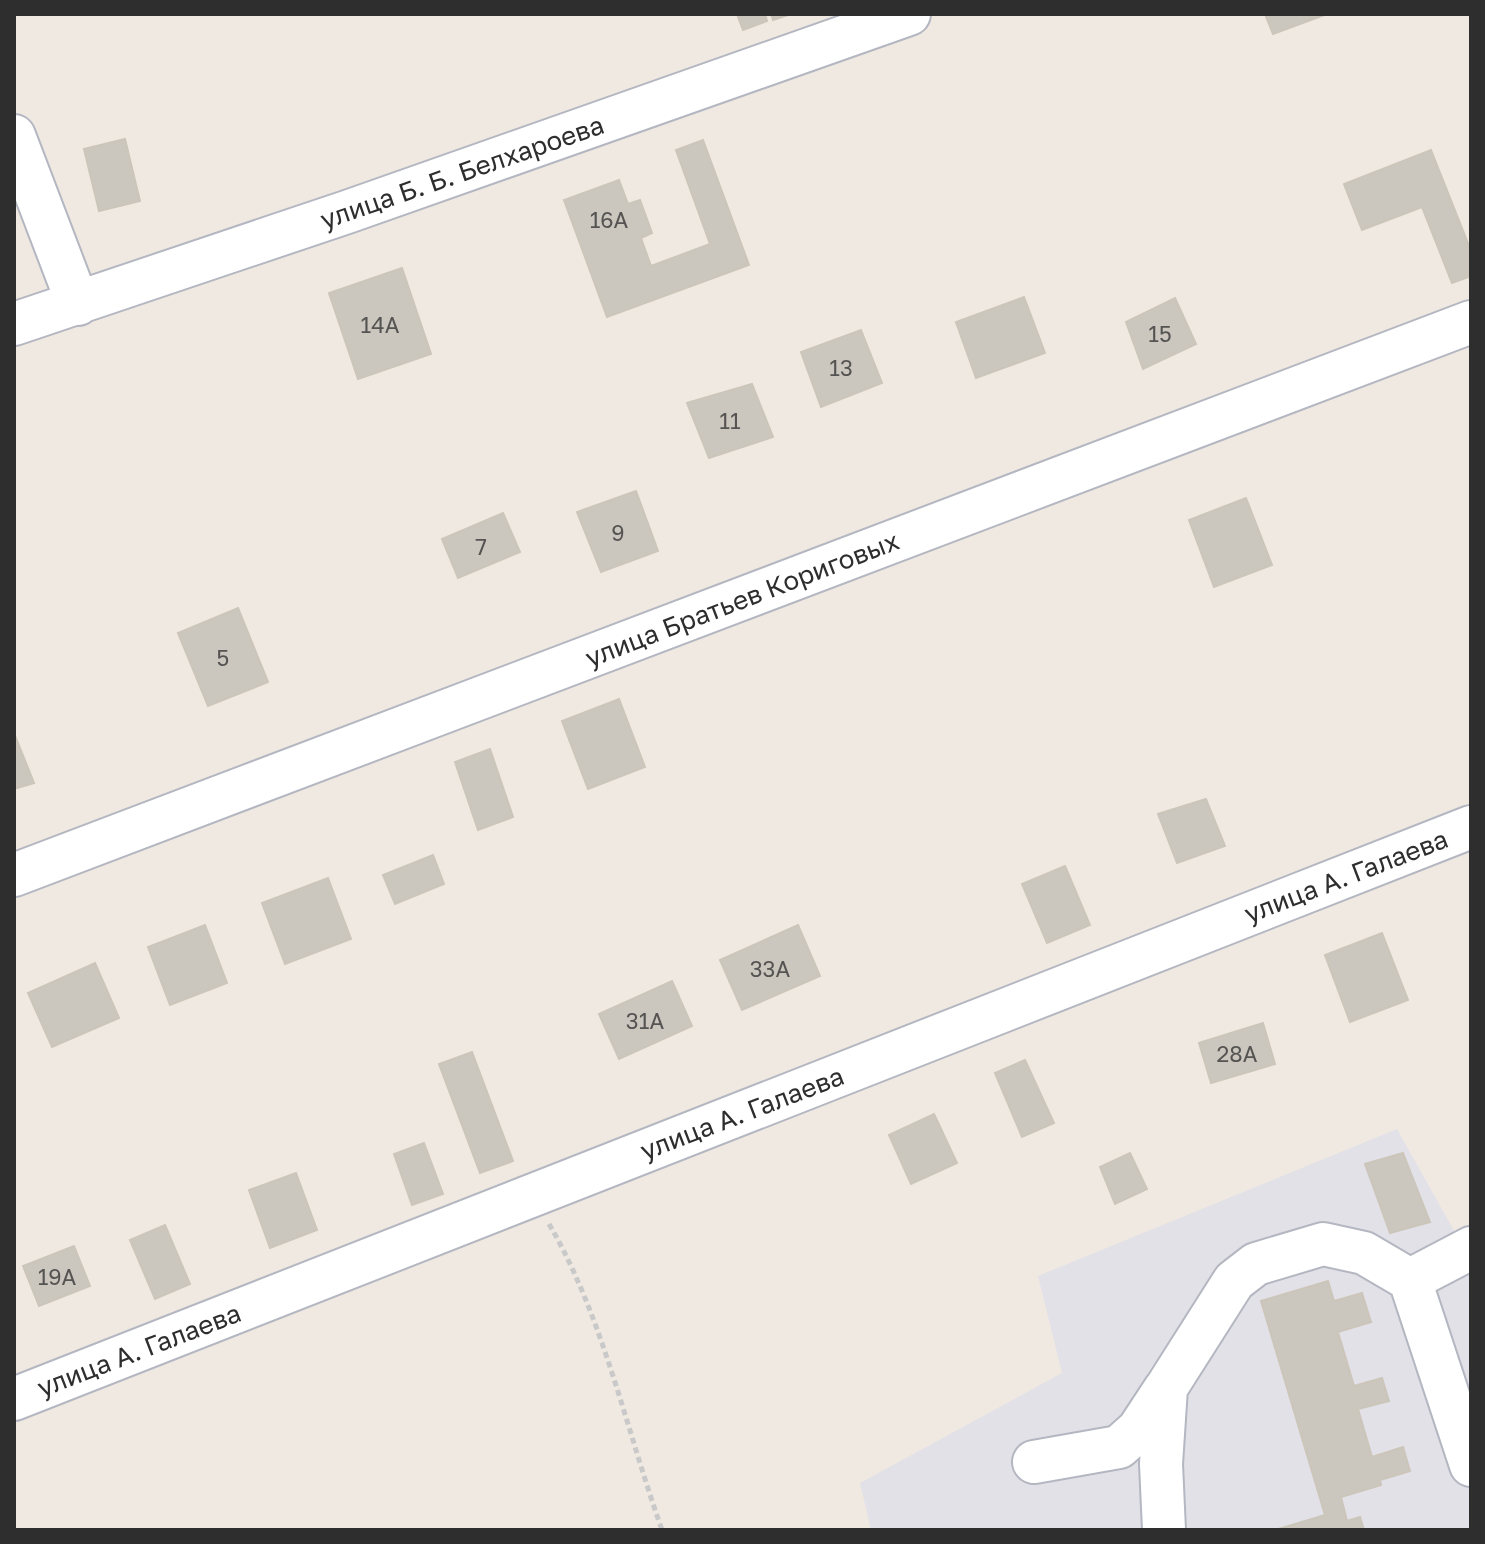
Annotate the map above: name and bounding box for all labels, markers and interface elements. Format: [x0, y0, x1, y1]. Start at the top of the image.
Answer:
street label: улица Б. Б. Белхароева [316, 109, 608, 235]
house number: 16А [590, 206, 629, 233]
house number: 14А [361, 311, 400, 338]
house number: 15 [1148, 320, 1172, 347]
house number: 13 [829, 354, 853, 381]
house number: 11 [719, 407, 741, 434]
house number: 9 [611, 519, 625, 546]
street label: улица Братьев Кориговых [581, 525, 903, 673]
house number: 7 [475, 533, 487, 560]
house number: 5 [217, 644, 229, 671]
street label: улица А. Галаева [1240, 823, 1452, 929]
house number: 33А [750, 955, 790, 982]
house number: 31А [626, 1007, 664, 1034]
house number: 28А [1217, 1040, 1258, 1067]
street label: улица А. Галаева [636, 1060, 848, 1166]
house number: 19А [38, 1263, 77, 1290]
street label: улица А. Галаева [33, 1297, 245, 1403]

